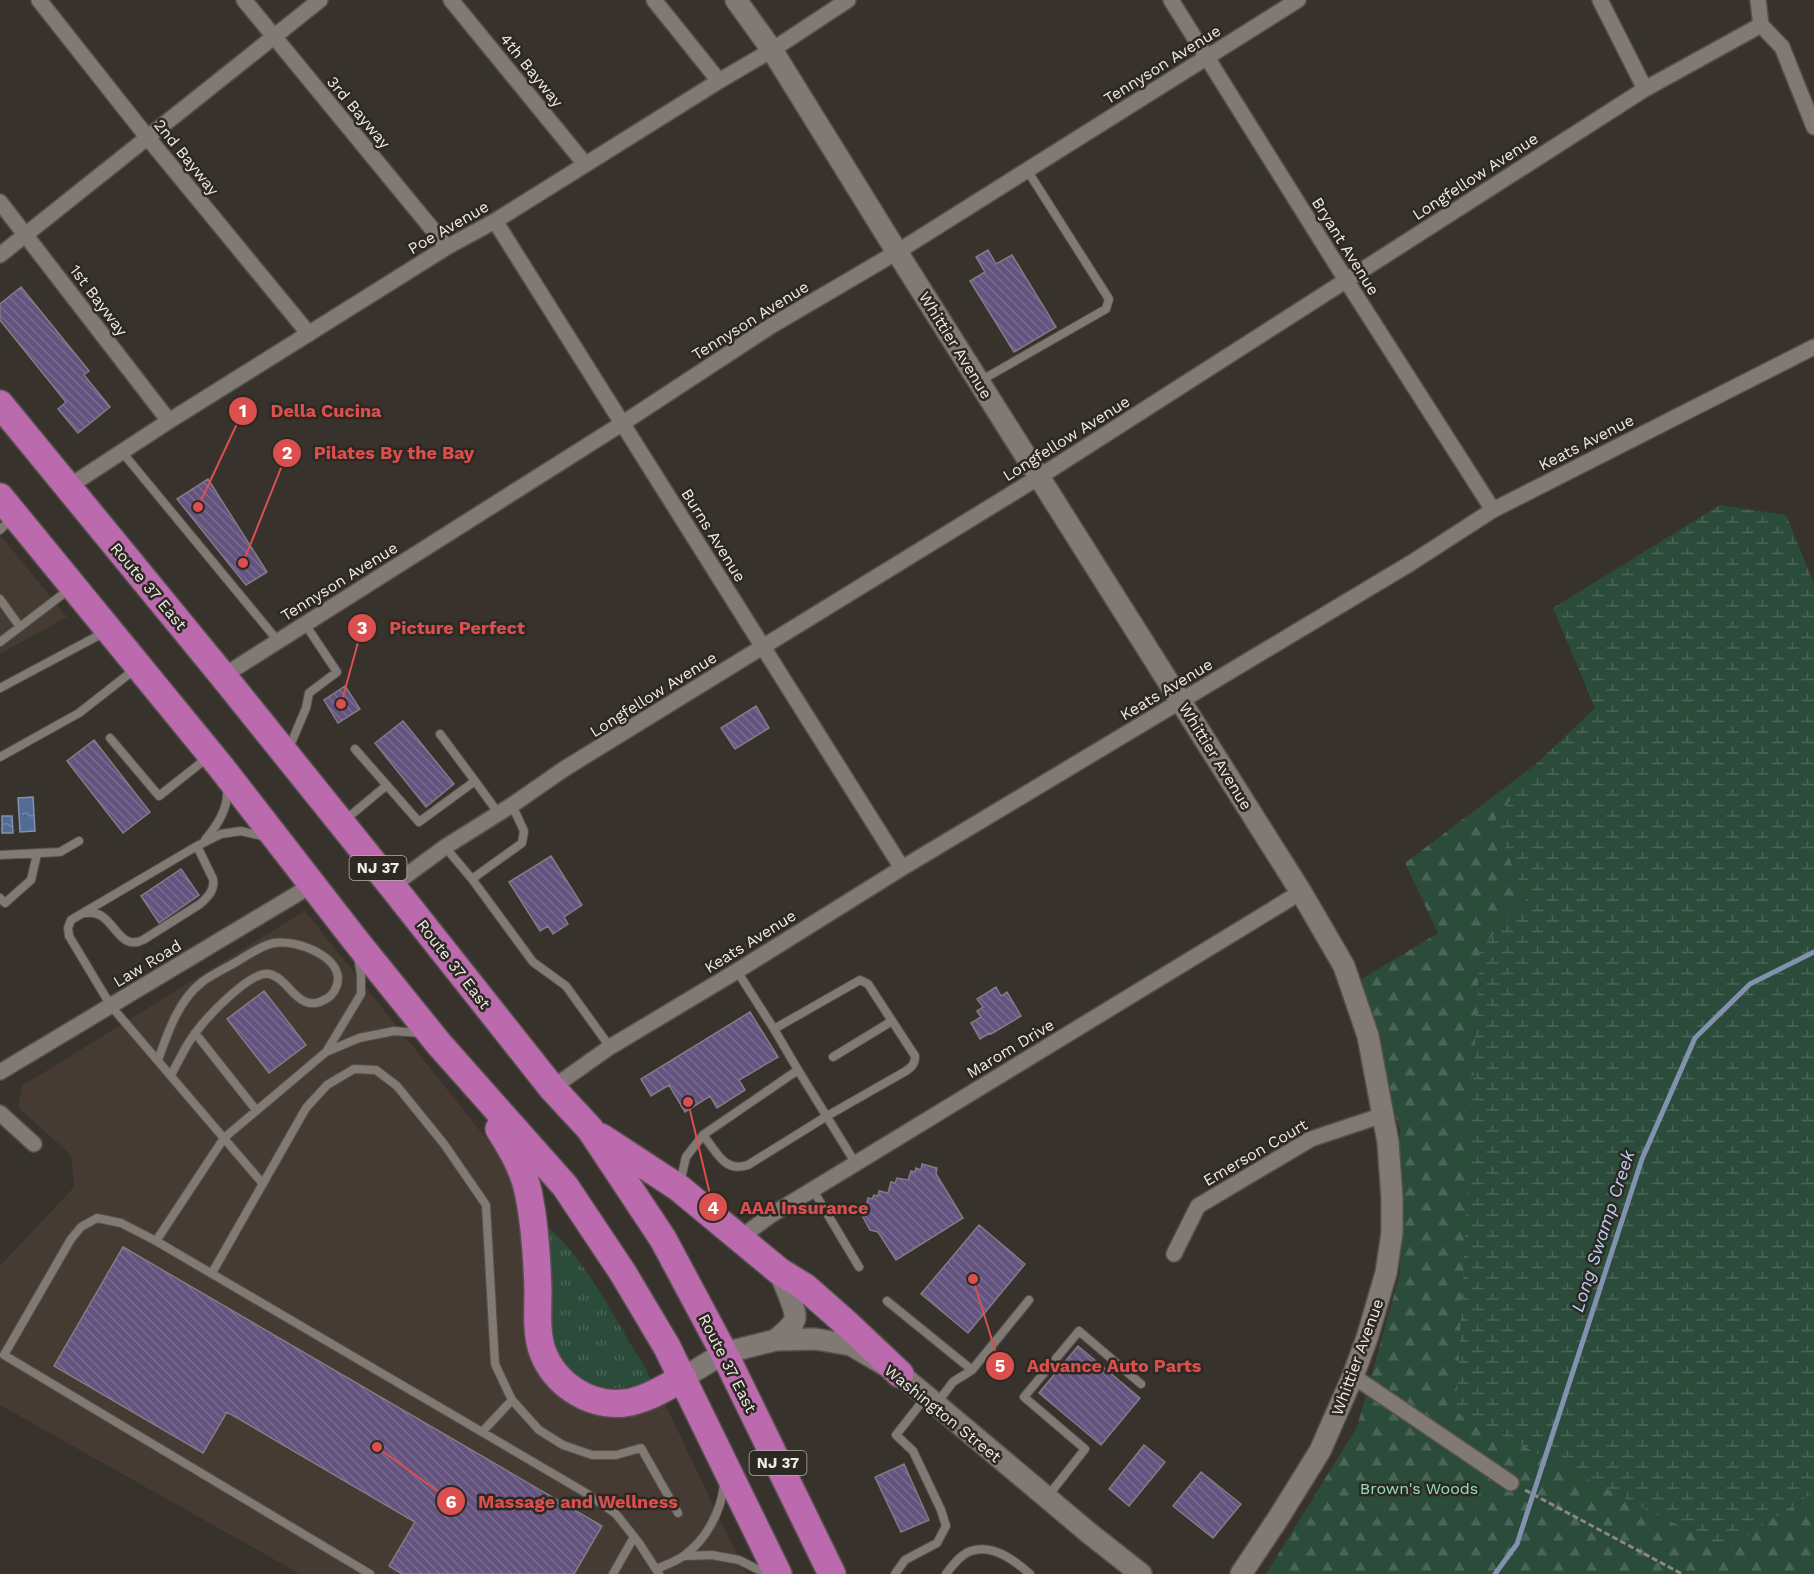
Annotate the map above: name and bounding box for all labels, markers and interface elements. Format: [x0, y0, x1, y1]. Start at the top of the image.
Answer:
street label: Tennyson Avenue [1100, 21, 1224, 108]
street label: 4th Bayway [496, 30, 568, 112]
street label: 3rd Bayway [323, 72, 395, 153]
street label: 2nd Bayway [150, 116, 223, 200]
street label: Longfellow Avenue [1409, 129, 1542, 224]
street label: Bryant Avenue [1308, 194, 1383, 299]
street label: Poe Avenue [405, 197, 492, 258]
street label: 1st Bayway [66, 261, 132, 340]
street label: Tennyson Avenue [688, 277, 812, 364]
street label: Whittier Avenue [915, 288, 996, 402]
street label: Longfellow Avenue [999, 392, 1133, 485]
callout: Della Cucina [228, 393, 393, 429]
text: 1 [239, 400, 247, 421]
text: Della Cucina [270, 400, 382, 421]
street label: Keats Avenue [1535, 410, 1637, 475]
callout: Pilates By the Bay [272, 435, 487, 471]
text: 2 [282, 442, 292, 463]
text: Pilates By the Bay [314, 442, 475, 463]
street label: Burns Avenue [677, 485, 750, 585]
street label: Tennyson Avenue [277, 538, 401, 625]
street label: Route 37 East [107, 539, 191, 634]
callout: Picture Perfect [347, 610, 536, 646]
text: 3 [357, 617, 367, 638]
text: Picture Perfect [389, 617, 525, 638]
street label: Longfellow Avenue [586, 648, 720, 741]
street label: Keats Avenue [1117, 654, 1216, 724]
street label: Whittier Avenue [1175, 699, 1256, 813]
road number: NJ 37 [350, 856, 406, 880]
street label: Keats Avenue [701, 906, 800, 977]
street label: Route 37 East [413, 916, 495, 1013]
street label: Law Road [110, 936, 185, 991]
street label: Marom Drive [963, 1015, 1058, 1082]
street label: Emerson Court [1200, 1115, 1311, 1190]
water label: Long Swamp Creek [1566, 1146, 1639, 1314]
callout: AAA Insurance [698, 1189, 881, 1225]
text: 4 [707, 1197, 719, 1218]
text: AAA Insurance [740, 1197, 868, 1218]
street label: Whittier Avenue [1328, 1296, 1387, 1418]
street label: Route 37 East [695, 1311, 761, 1416]
callout: Advance Auto Parts [985, 1348, 1214, 1384]
text: 5 [995, 1355, 1005, 1376]
text: Advance Auto Parts [1027, 1355, 1202, 1376]
street label: Washington Street [881, 1360, 1005, 1466]
road number: NJ 37 [750, 1451, 806, 1475]
park label: Brown's Woods [1360, 1479, 1478, 1498]
callout: Massage and Wellness [436, 1483, 690, 1519]
text: 6 [445, 1491, 457, 1512]
text: Massage and Wellness [478, 1491, 678, 1512]

